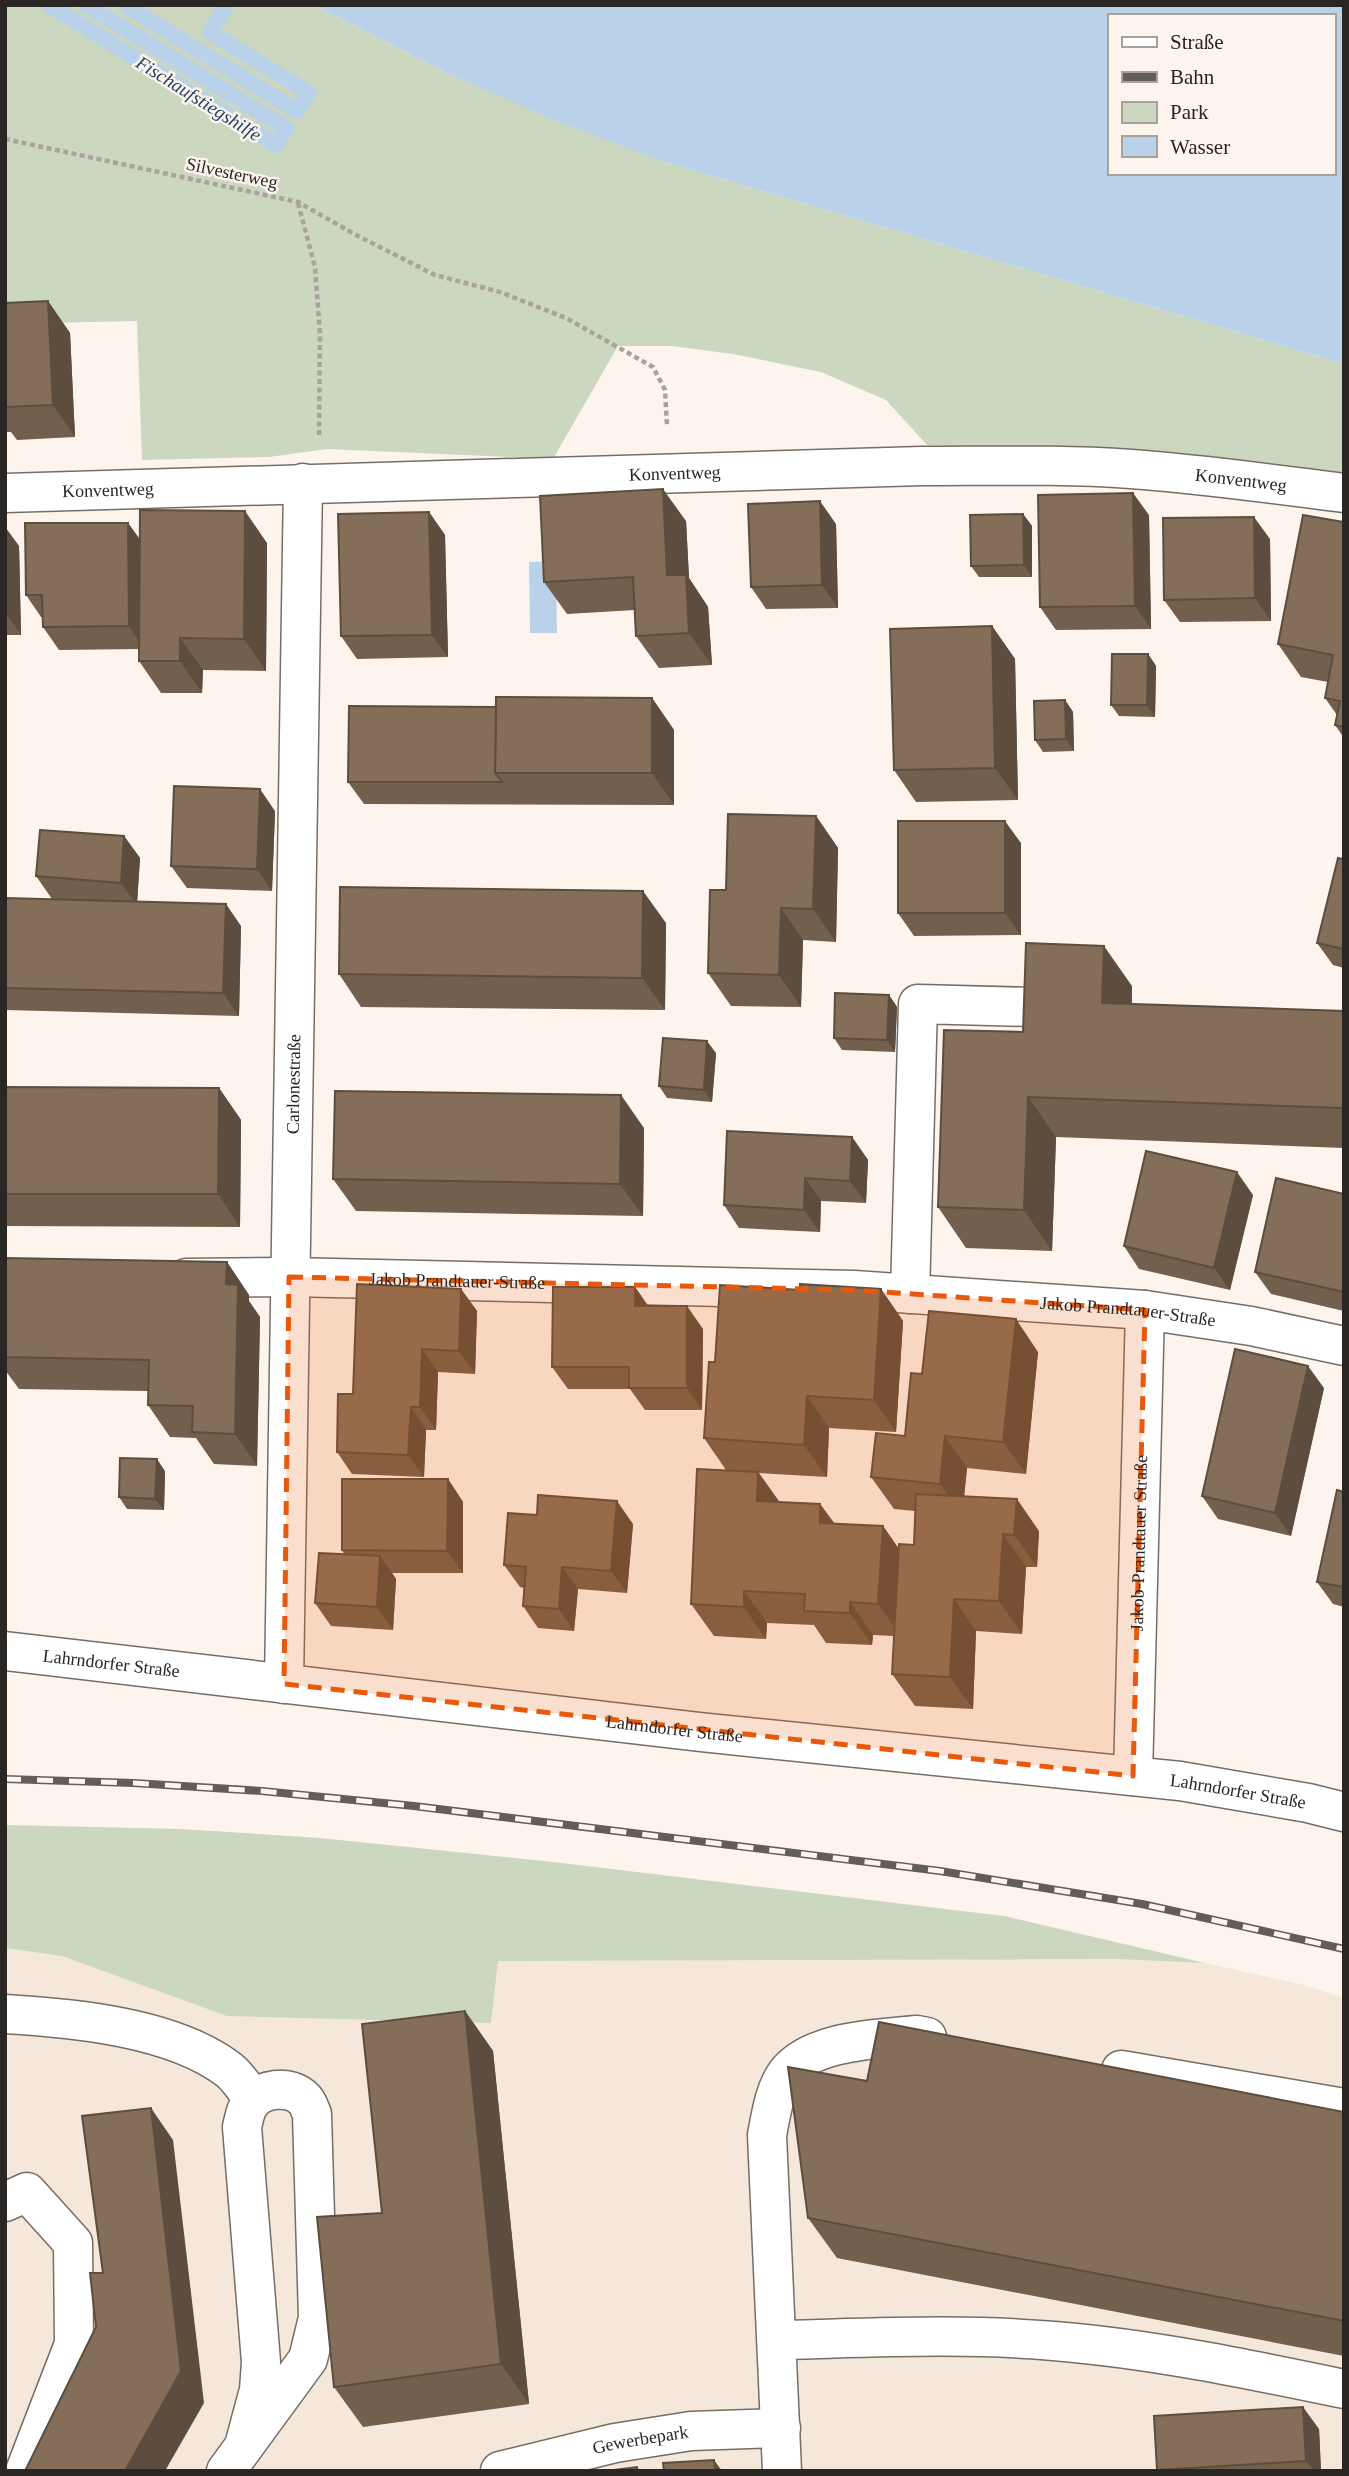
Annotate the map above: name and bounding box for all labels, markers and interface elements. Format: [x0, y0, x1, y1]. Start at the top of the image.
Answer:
legend [1108, 14, 1335, 175]
text: Straße [1170, 30, 1224, 54]
water label: Fischaufstiegshilfe [131, 51, 265, 145]
text: Bahn [1170, 65, 1215, 89]
text: Park [1170, 100, 1209, 124]
text: Wasser [1170, 135, 1230, 159]
street label: Silvesterweg [184, 154, 280, 192]
street label: Konventweg [628, 462, 721, 485]
street label: Konventweg [1194, 465, 1288, 496]
street label: Konventweg [62, 479, 154, 501]
street label: Carlonestraße [283, 1034, 304, 1134]
street label: Jakob Prandtauer-Straße [369, 1269, 545, 1293]
street label: Jakob Prandtauer-Straße [1040, 1293, 1217, 1331]
street label: Jakob-Prandtauer Straße [1127, 1455, 1151, 1632]
street label: Lahrndorfer Straße [42, 1645, 181, 1681]
street label: Lahrndorfer Straße [605, 1711, 744, 1746]
street label: Lahrndorfer Straße [1169, 1770, 1307, 1812]
street label: Gewerbepark [590, 2422, 690, 2458]

